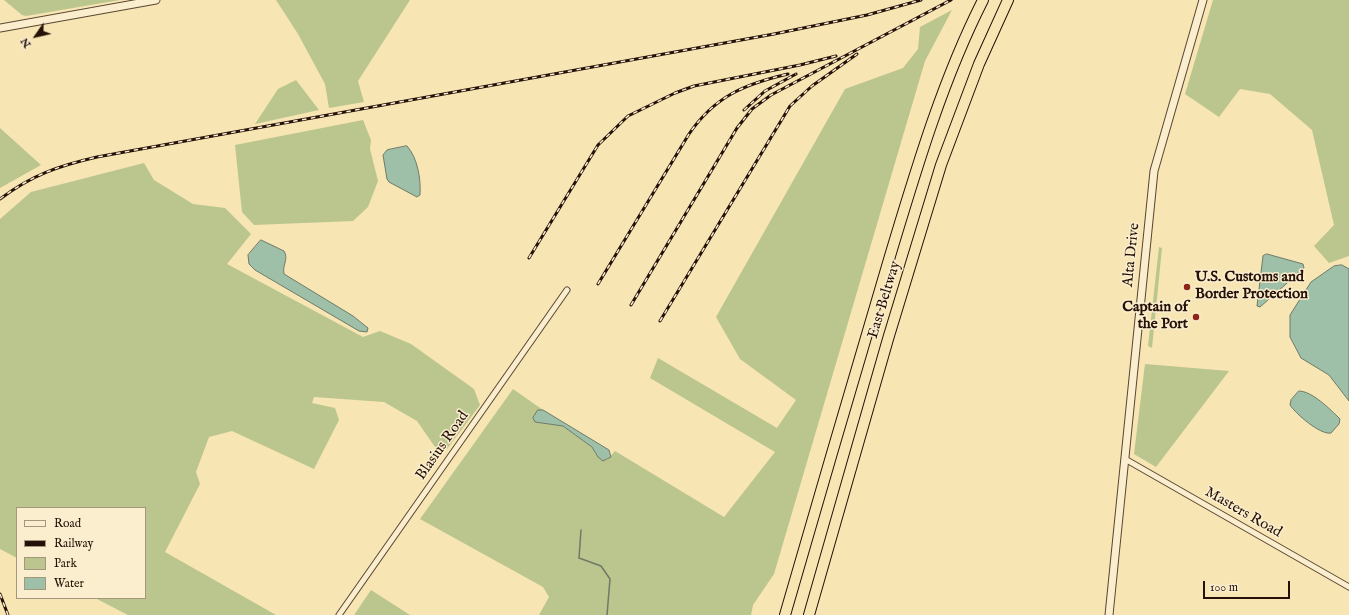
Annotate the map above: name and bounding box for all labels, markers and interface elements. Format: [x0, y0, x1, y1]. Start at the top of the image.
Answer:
north arrow [16, 16, 56, 56]
text: N [18, 35, 35, 51]
street label: Alta Drive [1120, 222, 1144, 288]
street label: East Beltway [865, 259, 905, 341]
place label: U.S. Customs and Border Protection [1195, 269, 1308, 304]
marker: U.S. Customs and Border Protection [1182, 282, 1192, 292]
place label: Captain of the Port [1122, 299, 1188, 334]
marker: Captain of the Port [1191, 312, 1201, 322]
street label: Blasius Road [413, 408, 473, 484]
street label: Masters Road [1201, 484, 1285, 542]
legend [16, 507, 146, 599]
text: Road [54, 516, 81, 531]
text: Railway [54, 536, 93, 551]
text: Park [54, 556, 77, 571]
scale bar [1205, 573, 1292, 599]
text: Water [54, 576, 84, 591]
text: 100 m [1210, 580, 1238, 595]

